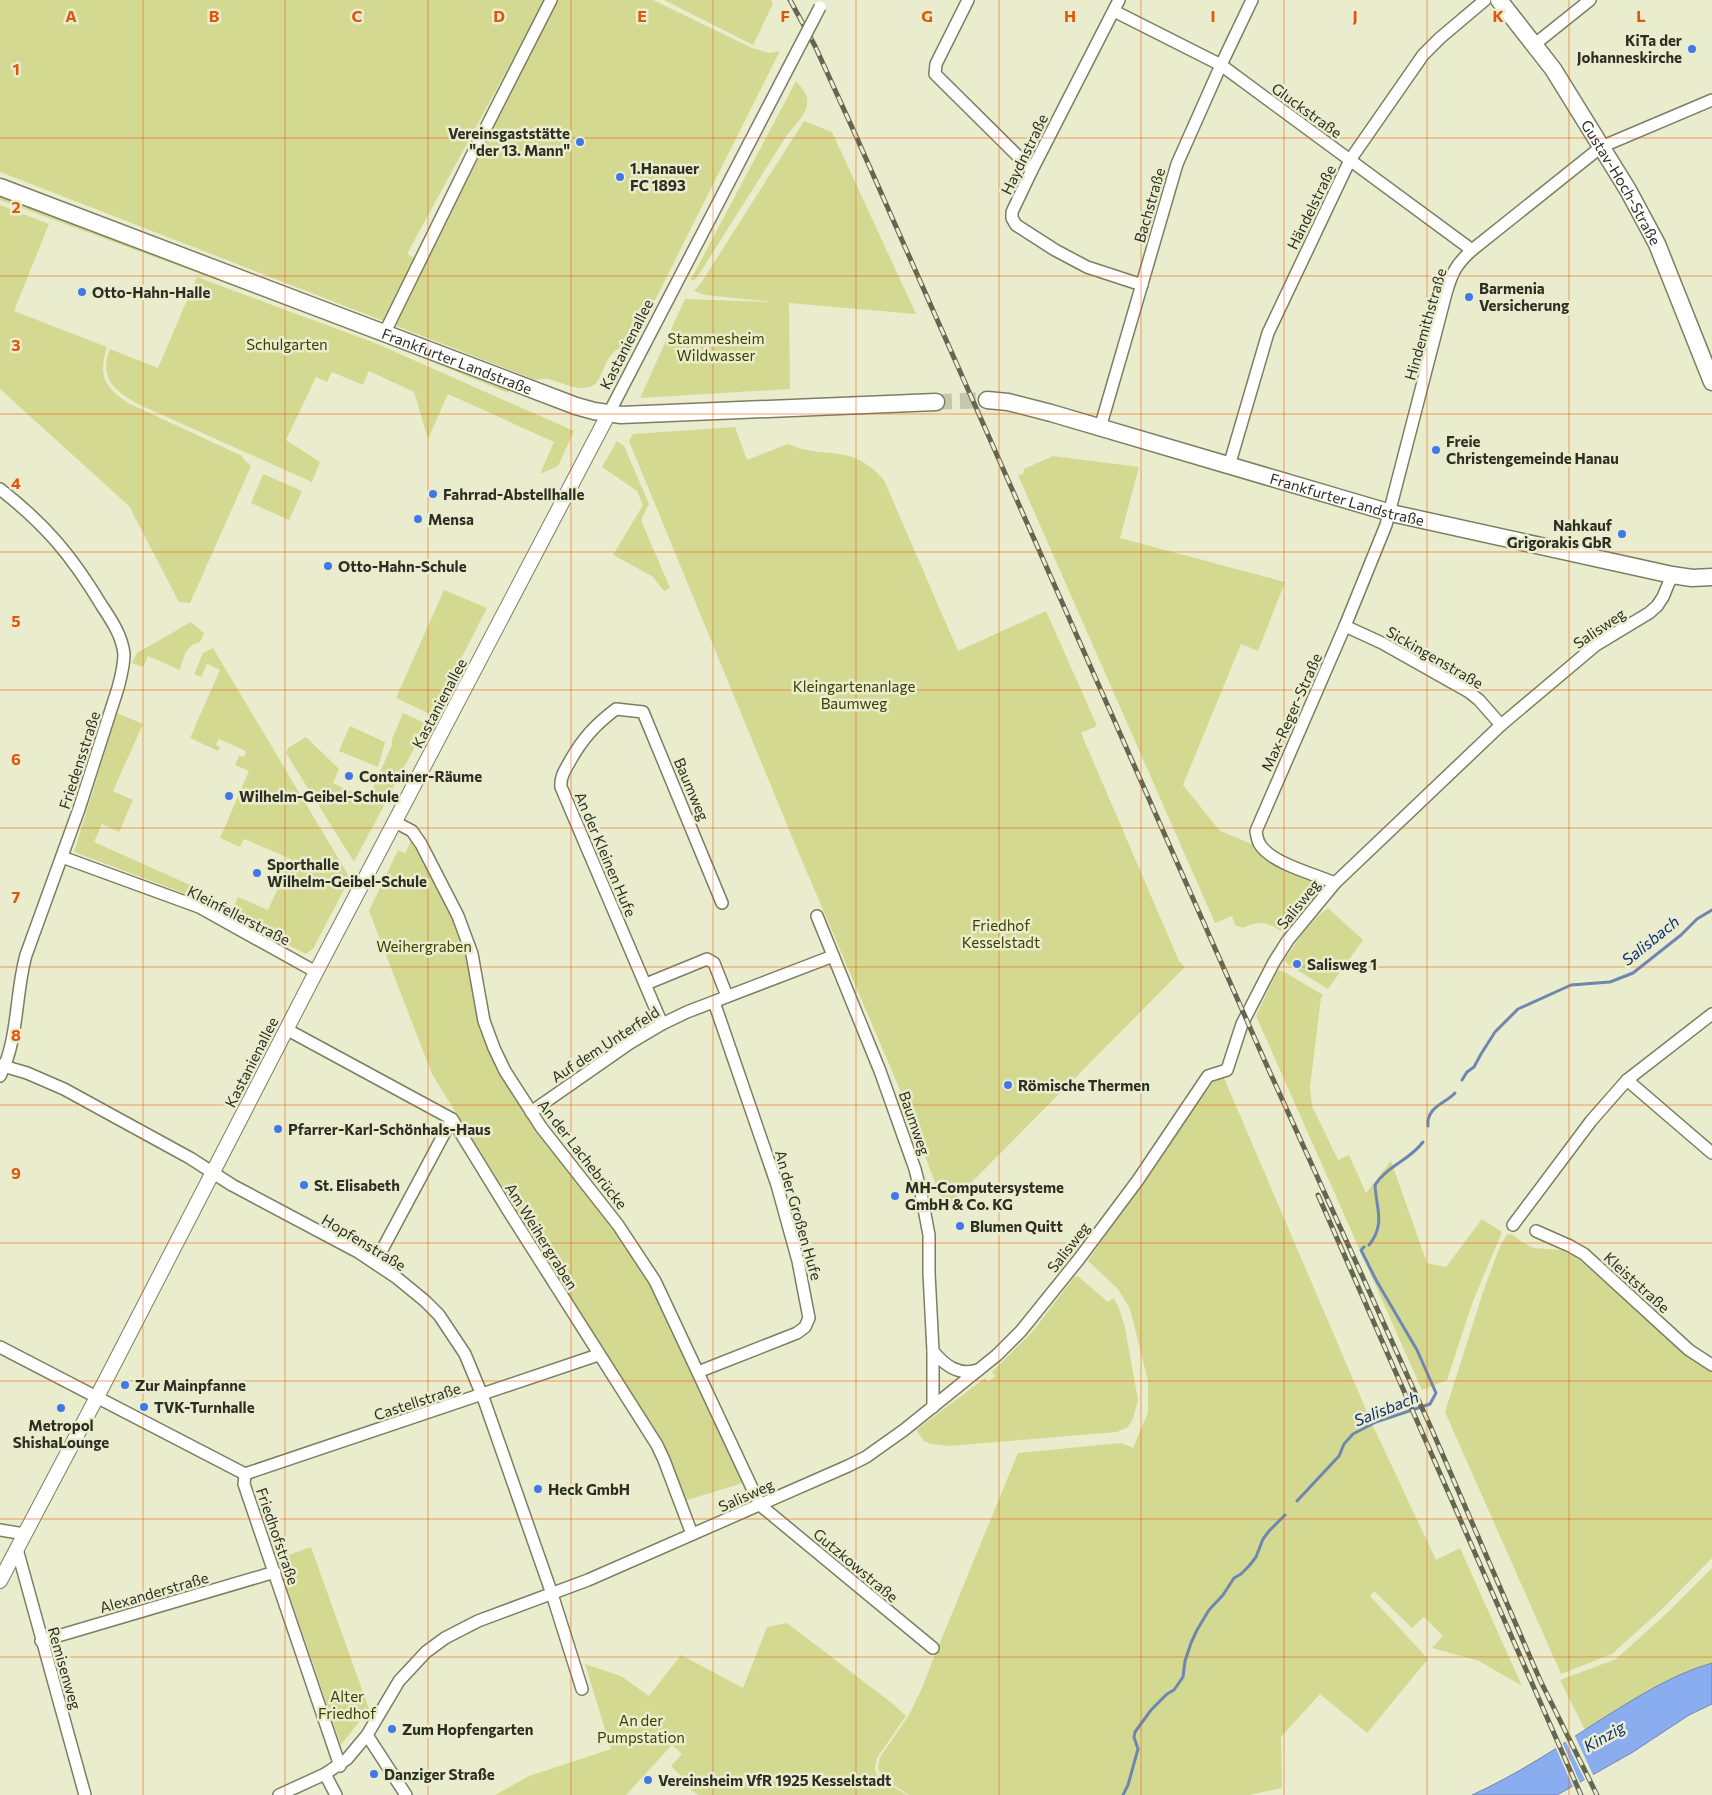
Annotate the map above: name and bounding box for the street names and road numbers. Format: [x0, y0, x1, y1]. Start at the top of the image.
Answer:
street label: Gluckstraße [1268, 79, 1346, 142]
street label: Haydnstraße [997, 111, 1051, 197]
street label: Gustav-Hoch-Straße [1578, 116, 1665, 248]
street label: Händelstraße [1283, 162, 1339, 252]
street label: Bachstraße [1130, 165, 1168, 245]
street label: Hindemithstraße [1400, 266, 1450, 382]
street label: Kastanienallee [596, 296, 657, 392]
street label: Frankfurter Landstraße [379, 324, 535, 398]
street label: Frankfurter Landstraße [1268, 469, 1426, 529]
street label: Salisweg [1570, 604, 1628, 652]
street label: Sickingenstraße [1383, 622, 1487, 692]
street label: Max-Reger-Straße [1257, 650, 1325, 774]
street label: Kastanienallee [408, 655, 470, 751]
street label: Friedensstraße [55, 709, 103, 811]
street label: Baumweg [671, 755, 713, 823]
street label: An der Kleinen Hufe [572, 789, 640, 919]
street label: Salisweg [1273, 875, 1323, 933]
street label: Kleinfellerstraße [185, 881, 293, 949]
street label: Auf dem Unterfeld [548, 1002, 662, 1086]
street label: Kastanienallee [221, 1014, 282, 1110]
street label: Baumweg [896, 1089, 934, 1157]
street label: An der Lachebrücke [535, 1096, 631, 1212]
street label: An der Großen Hufe [772, 1148, 826, 1282]
street label: Am Weihergraben [502, 1179, 582, 1293]
street label: Hopfenstraße [319, 1210, 409, 1274]
street label: Salisweg [1043, 1218, 1093, 1276]
street label: Kleiststraße [1600, 1248, 1674, 1316]
street label: Castellstraße [371, 1378, 463, 1423]
street label: Salisweg [715, 1475, 777, 1515]
street label: Friedhofstraße [253, 1485, 303, 1587]
street label: Gutzkowstraße [810, 1524, 902, 1606]
street label: Alexanderstraße [97, 1568, 211, 1616]
street label: Remisenweg [45, 1624, 85, 1712]

